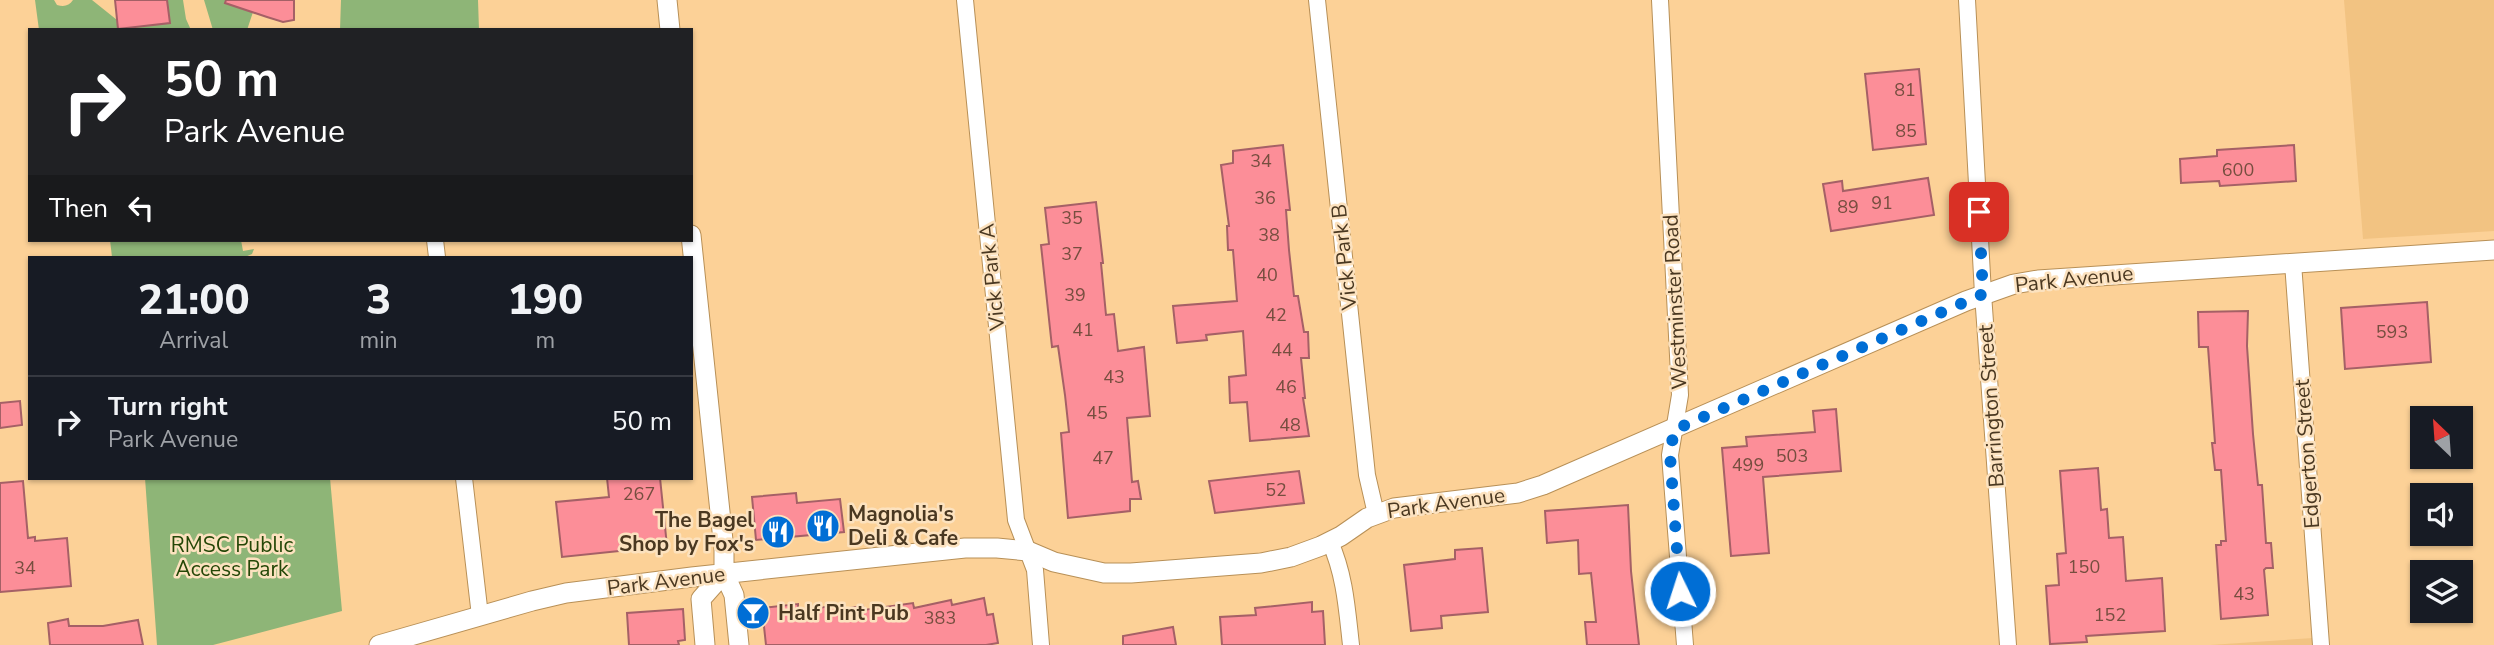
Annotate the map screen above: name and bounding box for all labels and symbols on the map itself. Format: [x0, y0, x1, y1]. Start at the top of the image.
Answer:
house number: 81 [1894, 78, 1916, 102]
house number: 85 [1895, 119, 1917, 143]
house number: 34 [1250, 149, 1272, 173]
house number: 600 [2222, 158, 2254, 182]
pin [1949, 182, 2009, 242]
house number: 36 [1254, 186, 1276, 210]
house number: 91 [1871, 191, 1893, 215]
house number: 89 [1837, 195, 1859, 219]
street label: Vick Park B [1325, 203, 1364, 312]
house number: 35 [1061, 206, 1083, 230]
street label: Westminster Road [1656, 214, 1694, 390]
street label: Vick Park A [972, 222, 1012, 333]
house number: 38 [1258, 223, 1280, 247]
house number: 37 [1061, 242, 1083, 266]
street label: Park Avenue [2013, 259, 2135, 299]
house number: 40 [1256, 263, 1278, 287]
house number: 39 [1064, 283, 1086, 307]
house number: 42 [1265, 303, 1287, 327]
house number: 41 [1072, 318, 1094, 342]
house number: 593 [2376, 320, 2408, 344]
street label: Barrington Street [1971, 323, 2011, 488]
house number: 44 [1271, 338, 1293, 362]
house number: 43 [1103, 365, 1125, 389]
house number: 46 [1275, 375, 1297, 399]
street label: Edgerton Street [2288, 378, 2326, 530]
house number: 45 [1086, 401, 1108, 425]
north arrow [2410, 406, 2473, 469]
house number: 48 [1279, 413, 1301, 437]
house number: 503 [1776, 444, 1808, 468]
house number: 47 [1092, 446, 1114, 470]
house number: 499 [1732, 453, 1764, 477]
house number: 52 [1265, 478, 1287, 502]
street label: Park Avenue [1385, 481, 1507, 525]
house number: 267 [623, 482, 655, 506]
place label: Magnolia's Deli & Cafe [848, 500, 958, 552]
place label: The Bagel Shop by Fox's [619, 506, 754, 558]
restaurant icon: Magnolia's Deli & Cafe [804, 507, 842, 545]
restaurant icon: The Bagel Shop by Fox's [759, 513, 797, 551]
park label: RMSC Public Access Park [171, 531, 293, 583]
position arrow [1643, 554, 1717, 628]
house number: 150 [2068, 555, 2100, 579]
house number: 34 [14, 556, 36, 580]
street label: Park Avenue [605, 560, 727, 602]
house number: 43 [2233, 582, 2255, 606]
bar icon: Half Pint Pub [734, 594, 772, 632]
place label: Half Pint Pub [778, 599, 909, 627]
house number: 152 [2094, 603, 2126, 627]
house number: 383 [924, 606, 956, 630]

